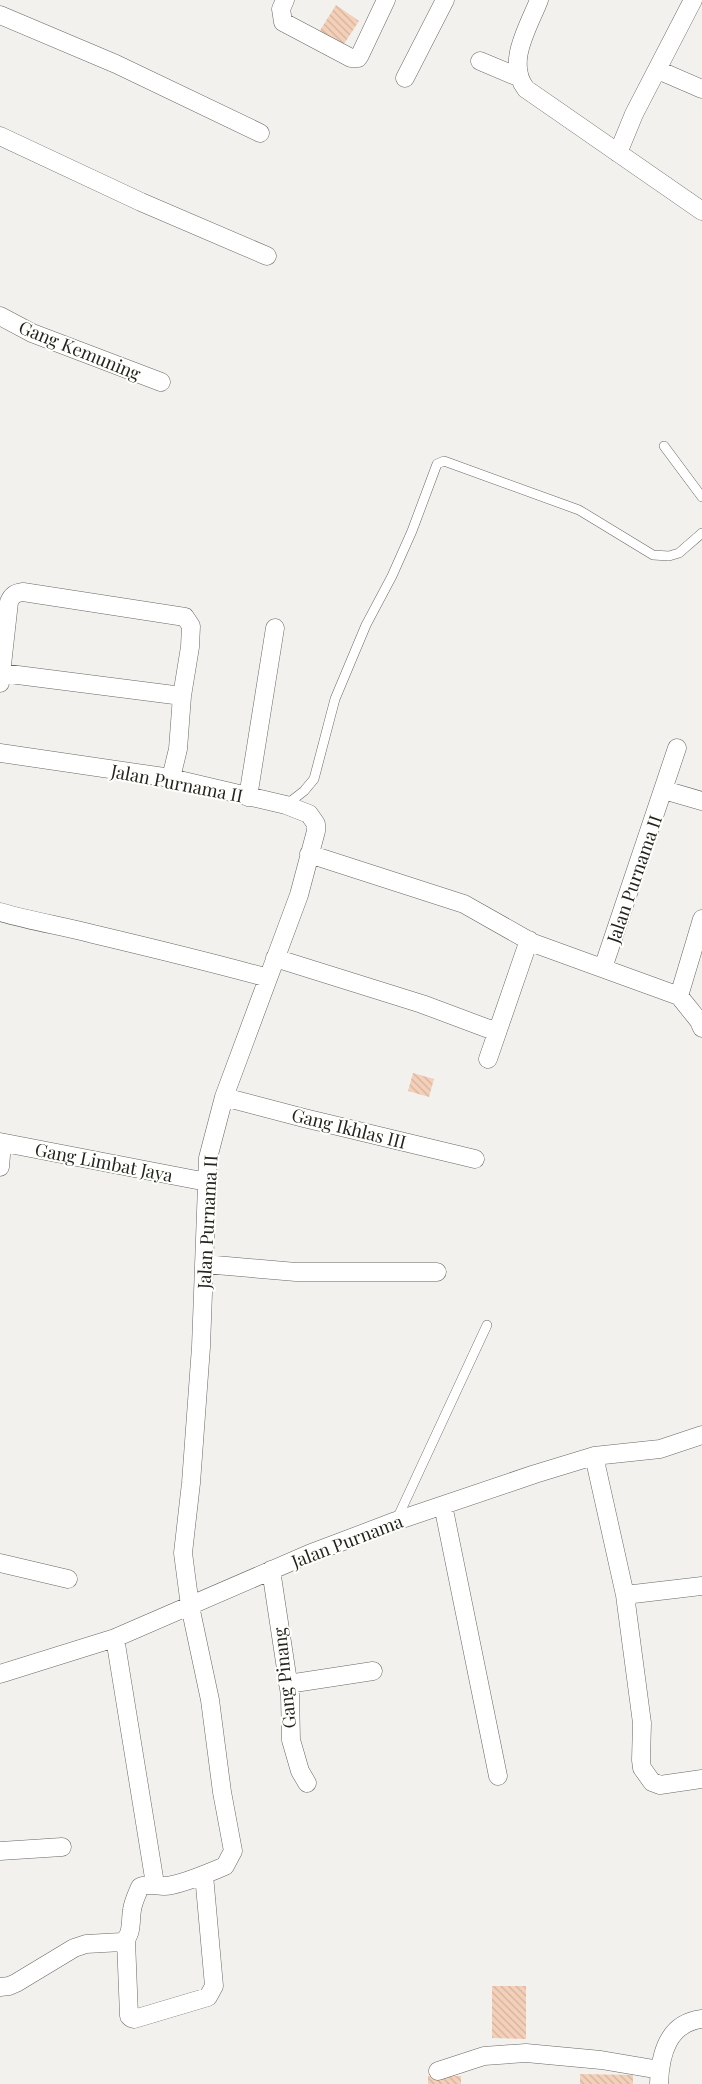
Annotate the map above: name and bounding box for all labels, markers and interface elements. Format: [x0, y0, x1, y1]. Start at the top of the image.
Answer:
street label: Gang Kemuning [15, 315, 145, 386]
street label: Jalan Purnama II [108, 758, 245, 808]
street label: Jalan Purnama II [601, 812, 667, 947]
street label: Gang Ikhlas III [289, 1102, 409, 1154]
street label: Gang Limbat Jaya [33, 1137, 175, 1187]
street label: Jalan Purnama II [191, 1155, 222, 1290]
street label: Jalan Purnama [287, 1509, 406, 1574]
street label: Gang Pinang [267, 1626, 301, 1730]

